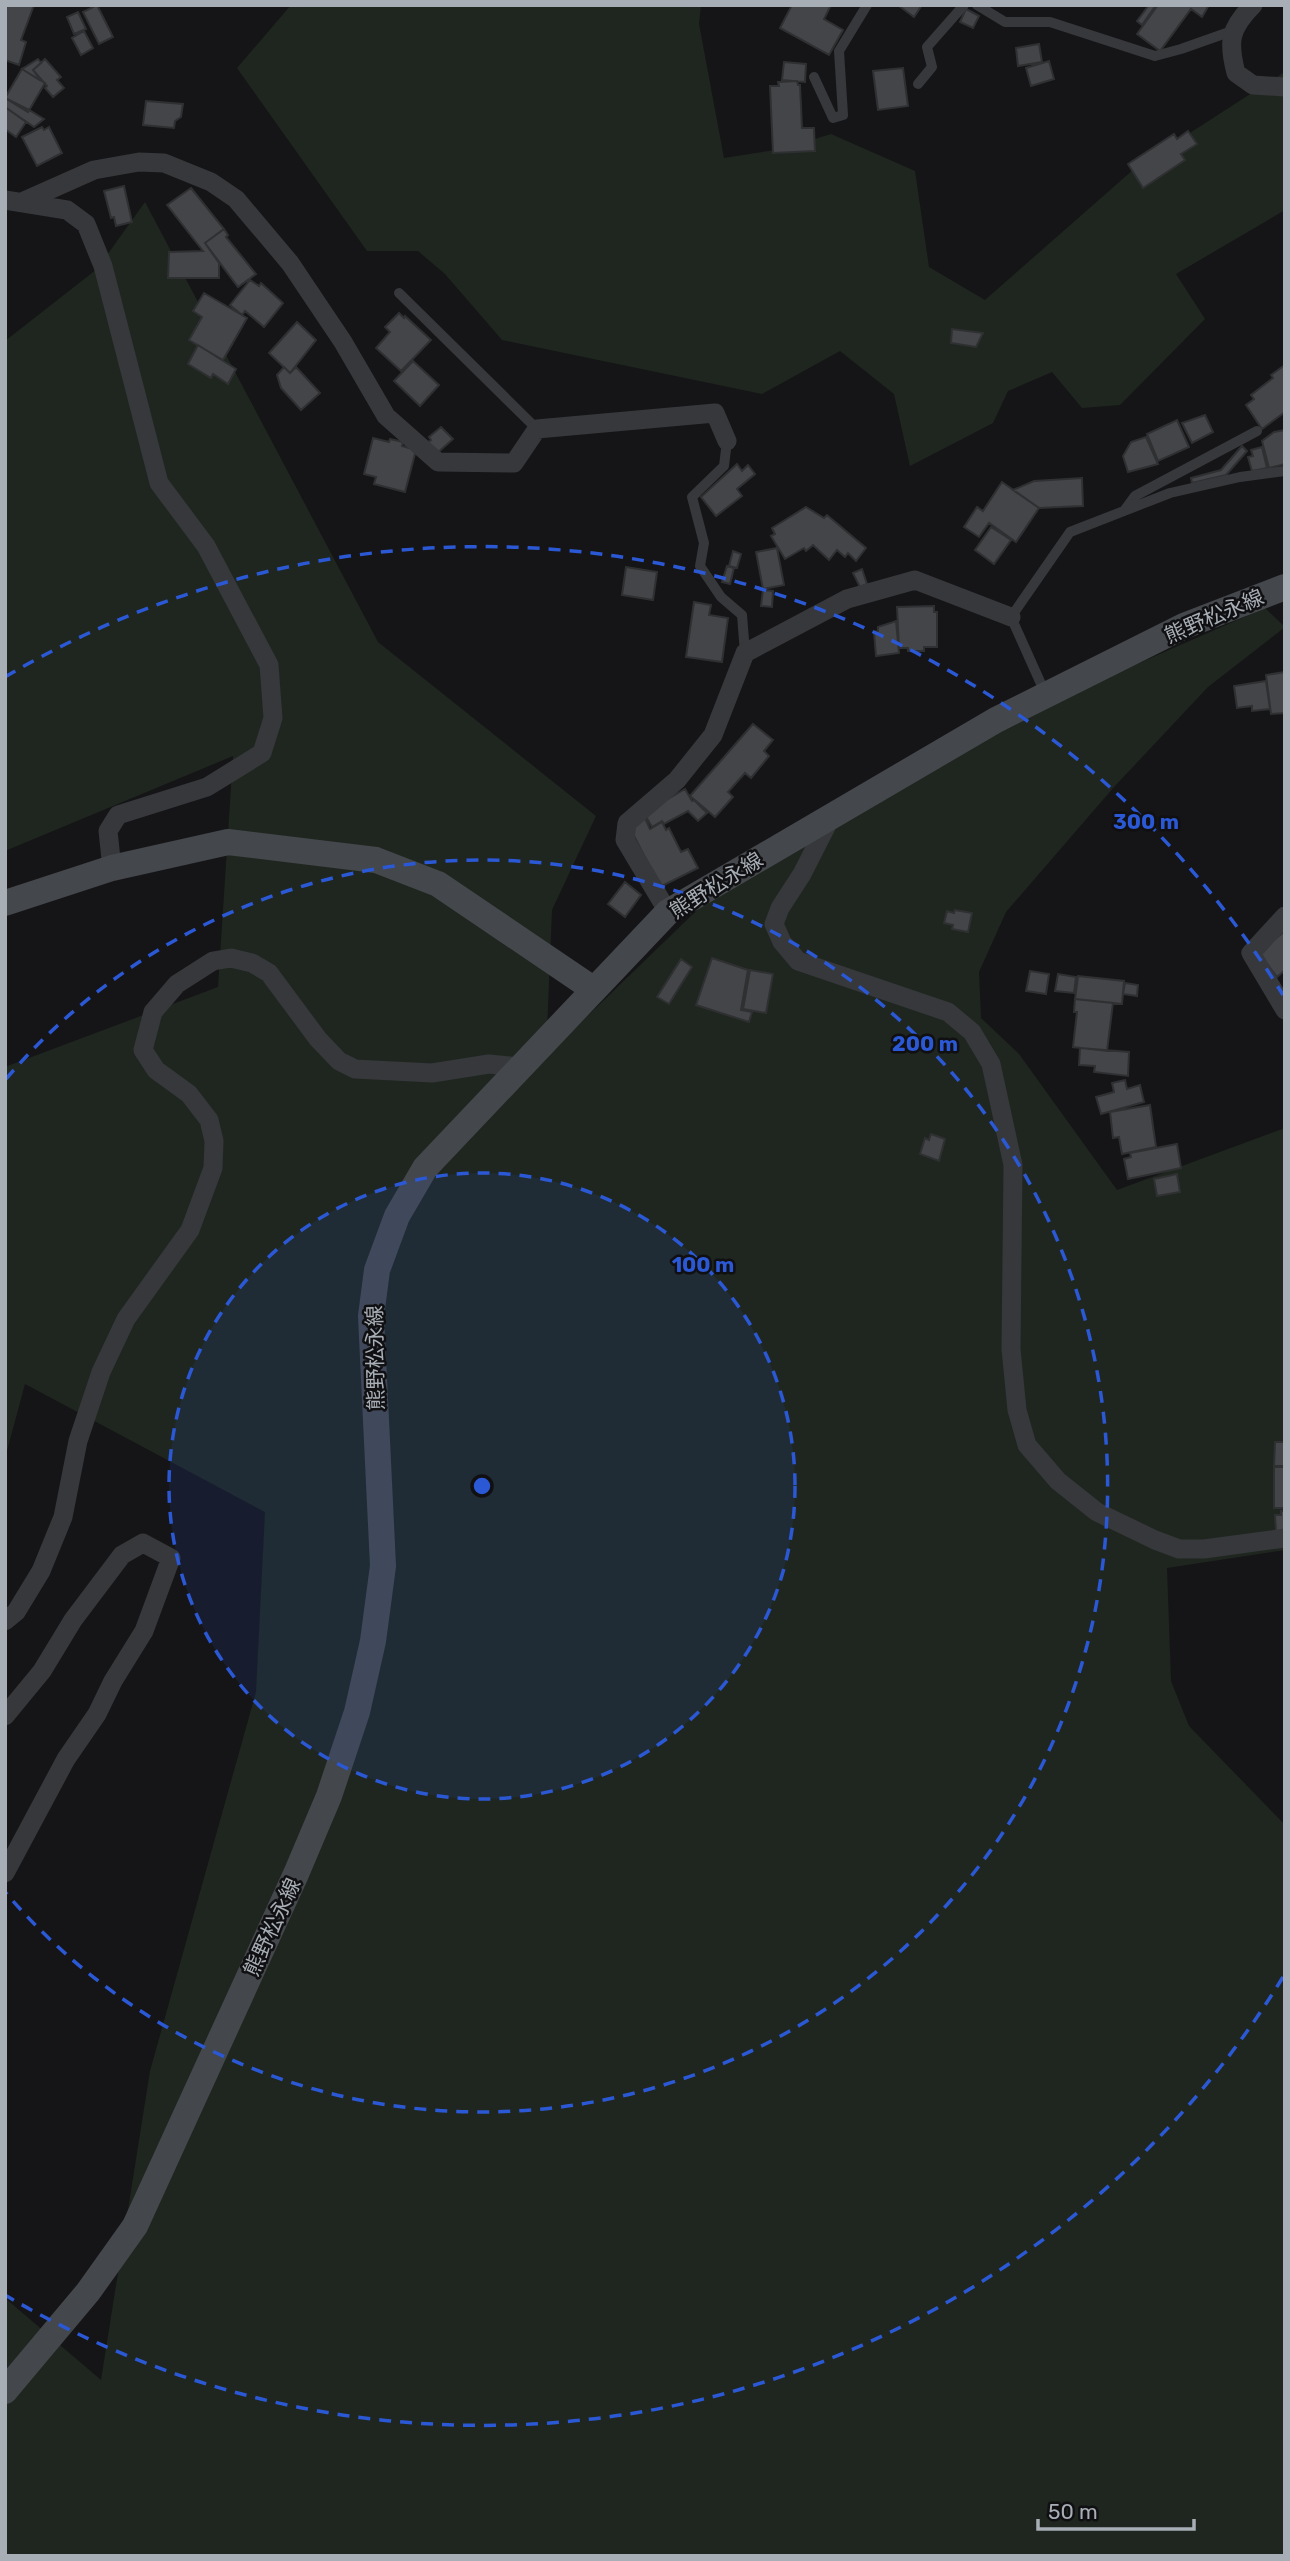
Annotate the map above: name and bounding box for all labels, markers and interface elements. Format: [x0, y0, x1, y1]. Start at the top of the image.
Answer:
street label: 熊野松永線 [1161, 584, 1267, 648]
text: 300 m [1113, 809, 1179, 834]
street label: 熊野松永線 [665, 847, 767, 923]
text: 200 m [892, 1031, 958, 1056]
text: 100 m [672, 1252, 734, 1277]
street label: 熊野松永線 [362, 1305, 388, 1411]
centre of rings [470, 1474, 494, 1498]
street label: 熊野松永線 [238, 1874, 306, 1980]
scale bar [1038, 2488, 1194, 2532]
text: 50 m [1048, 2499, 1098, 2524]

